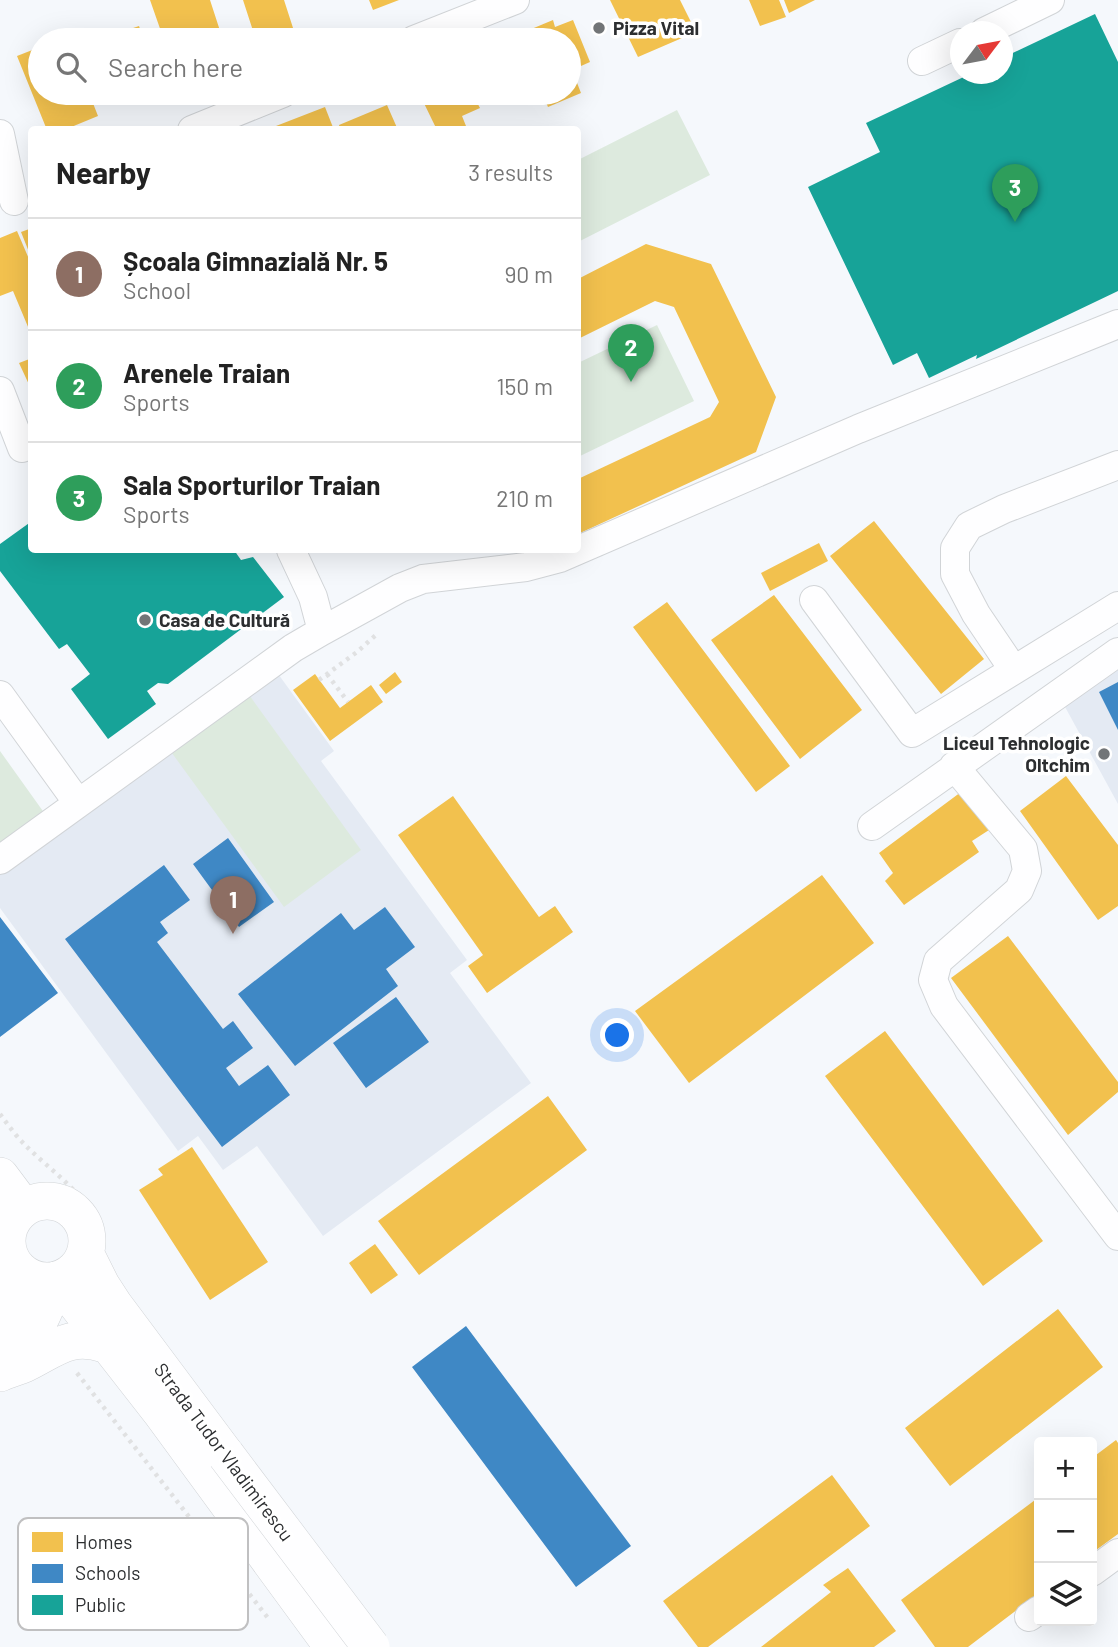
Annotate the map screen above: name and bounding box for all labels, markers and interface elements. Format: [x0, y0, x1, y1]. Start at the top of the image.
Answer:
place label: Pizza Vital [613, 16, 699, 39]
marker: Pizza Vital [591, 20, 607, 36]
north arrow [950, 21, 1013, 84]
search box [28, 28, 581, 105]
icon: search [52, 48, 90, 86]
text: Search here [108, 51, 243, 82]
text: Nearby [56, 154, 151, 190]
text: 3 results [468, 158, 553, 186]
pin: 3 [992, 164, 1038, 222]
text: Școala Gimnazială Nr. 5 [123, 245, 388, 276]
text: 1 [75, 260, 83, 288]
text: 90 m [504, 260, 553, 288]
text: School [123, 276, 191, 304]
pin: 2 [608, 324, 654, 382]
text: Arenele Traian [123, 357, 290, 388]
text: 2 [73, 372, 85, 400]
text: 150 m [497, 372, 553, 400]
text: Sports [123, 388, 190, 416]
text: Sala Sporturilor Traian [123, 469, 381, 500]
text: 3 [73, 484, 85, 512]
text: 210 m [496, 484, 553, 512]
text: Sports [123, 500, 190, 528]
place label: Casa de Cultură [159, 608, 290, 631]
marker: Casa de Cultură [137, 612, 153, 628]
place label: Liceul Tehnologic Oltchim [943, 731, 1090, 776]
marker: Liceul Tehnologic Oltchim [1096, 746, 1112, 762]
pin: 1 [210, 876, 256, 934]
your location [600, 1018, 634, 1052]
street label: Strada Tudor Vladimirescu [150, 1358, 299, 1545]
map controls [1034, 1437, 1097, 1626]
button: + [1034, 1437, 1097, 1500]
button: − [1034, 1500, 1097, 1563]
legend [18, 1518, 248, 1630]
text: Homes [75, 1530, 132, 1553]
text: Schools [75, 1561, 140, 1584]
button: layers [1034, 1563, 1097, 1626]
text: Public [75, 1593, 126, 1616]

